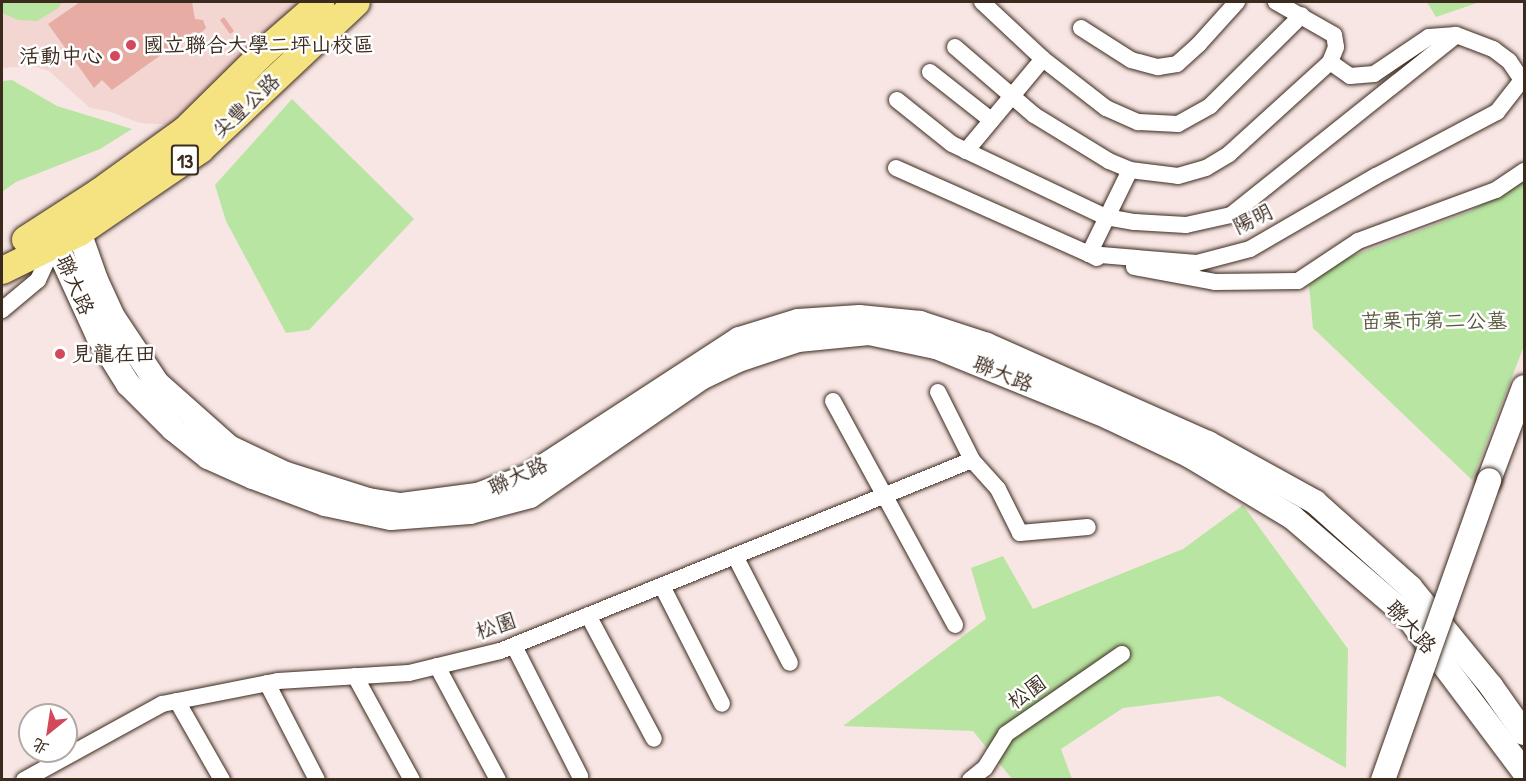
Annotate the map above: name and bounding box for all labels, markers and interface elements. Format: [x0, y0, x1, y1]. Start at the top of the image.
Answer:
place label: 國立聯合大學二坪山校區 [143, 32, 374, 58]
marker: 國立聯合大學二坪山校區 [124, 38, 138, 52]
place label: 活動中心 [19, 43, 103, 69]
marker: 活動中心 [108, 49, 122, 63]
street label: 尖豐公路 [207, 68, 285, 144]
road number: 13 [170, 143, 200, 177]
street label: 陽明 [1229, 198, 1277, 240]
street label: 聯大路 [51, 251, 99, 319]
park label: 苗栗市第二公墓 [1361, 308, 1507, 334]
place label: 見龍在田 [72, 341, 156, 367]
marker: 見龍在田 [53, 347, 67, 361]
street label: 聯大路 [969, 351, 1037, 397]
street label: 聯大路 [484, 451, 552, 501]
street label: 聯大路 [1381, 595, 1441, 659]
street label: 松園 [472, 608, 520, 644]
street label: 松園 [1003, 670, 1051, 714]
north arrow [18, 703, 78, 763]
text: 北 [28, 733, 52, 760]

